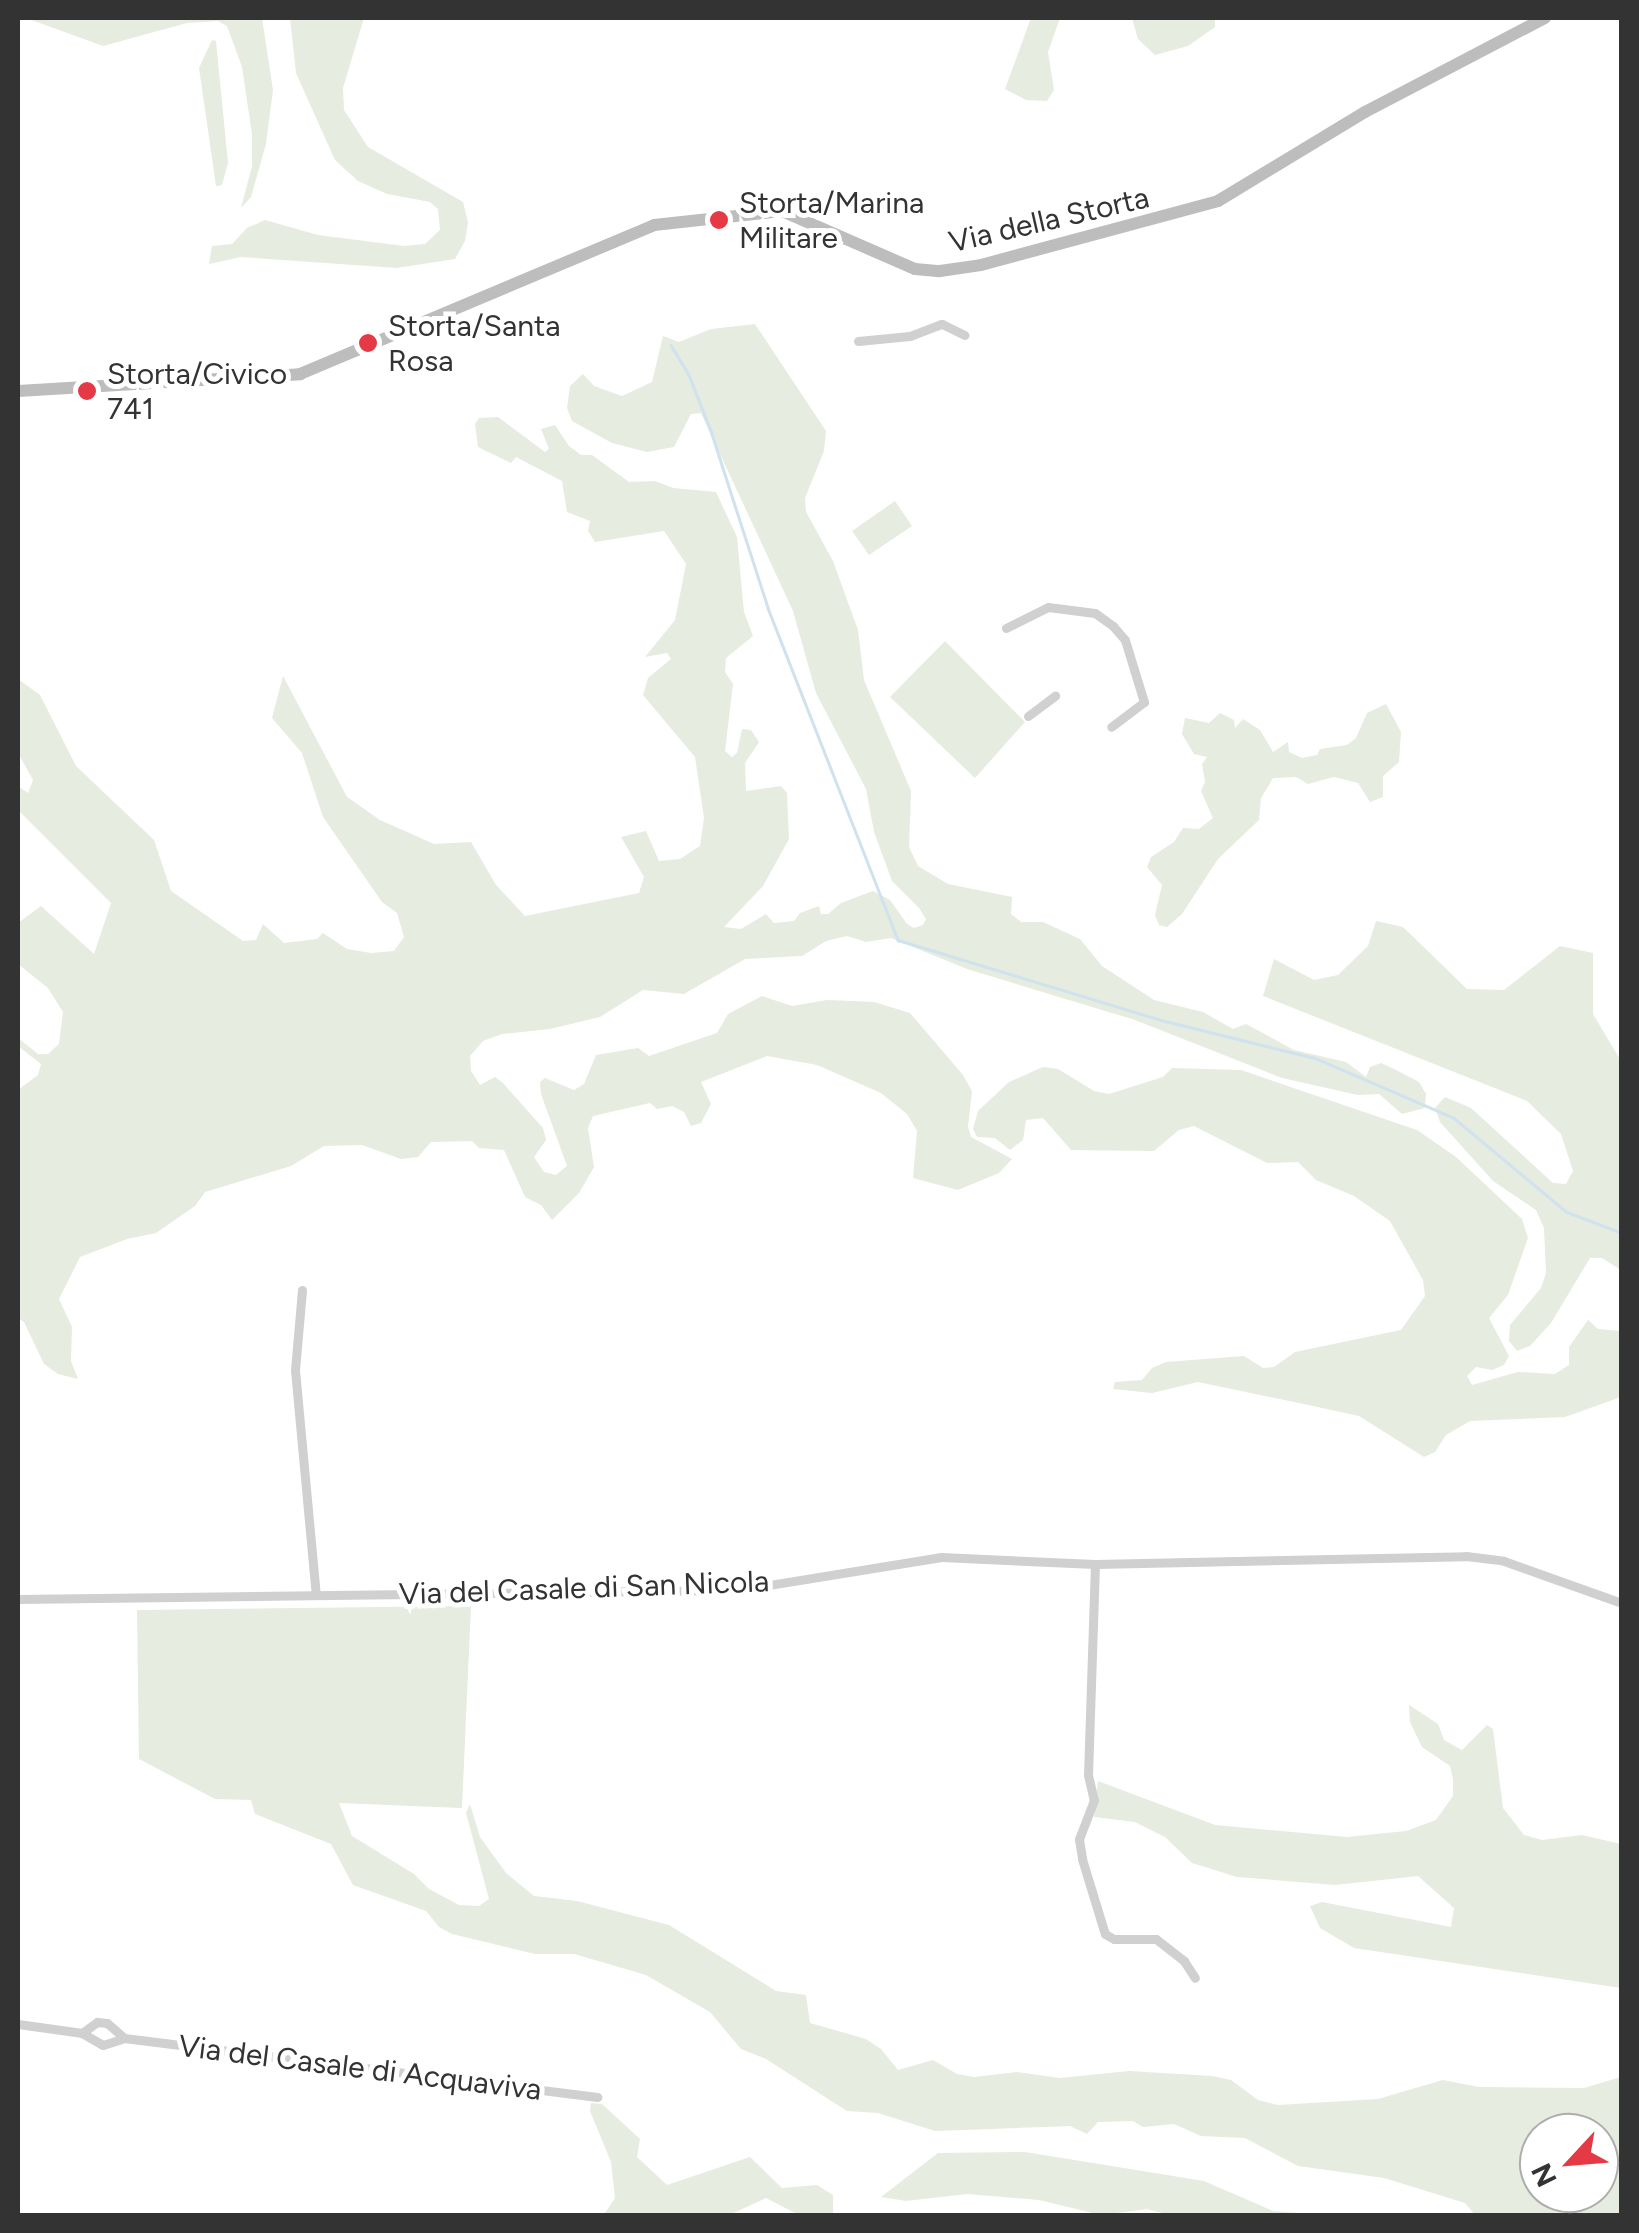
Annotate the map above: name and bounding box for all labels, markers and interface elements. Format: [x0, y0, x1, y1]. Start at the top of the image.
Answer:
street label: Via della Storta [946, 180, 1152, 260]
place label: Storta/Marina Militare [739, 185, 924, 256]
marker: Storta/Marina Militare [708, 209, 730, 231]
place label: Storta/Santa Rosa [388, 308, 560, 378]
marker: Storta/Santa Rosa [357, 332, 379, 354]
place label: Storta/Civico 741 [107, 356, 287, 426]
marker: Storta/Civico 741 [76, 380, 98, 402]
street label: Via del Casale di San Nicola [398, 1564, 770, 1612]
street label: Via del Casale di Acquaviva [176, 2028, 544, 2108]
north arrow [1519, 2113, 1619, 2213]
text: N [1524, 2158, 1564, 2192]

